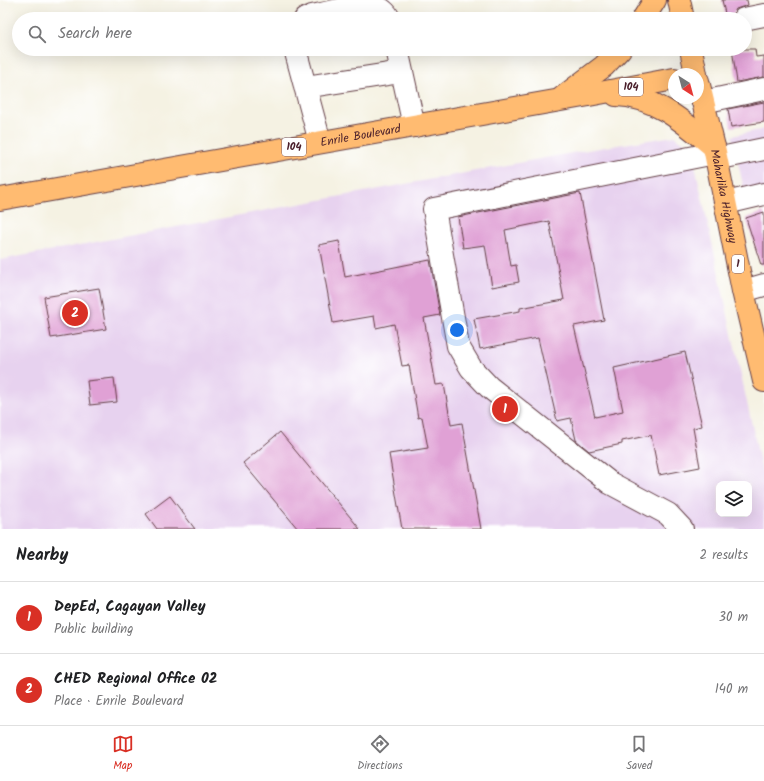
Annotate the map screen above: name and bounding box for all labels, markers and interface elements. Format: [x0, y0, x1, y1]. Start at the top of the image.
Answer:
search box [12, 12, 752, 56]
text: Search here [58, 22, 132, 46]
icon: search [26, 23, 48, 45]
north arrow [668, 68, 704, 104]
road number: 104 [619, 78, 643, 96]
street label: Enrile Boulevard [319, 119, 403, 152]
road number: 104 [282, 138, 306, 156]
street label: Maharlika Highway [705, 147, 743, 245]
road number: 1 [732, 255, 744, 273]
pin: 2 [62, 298, 88, 328]
your location [447, 320, 467, 340]
pin: 1 [492, 394, 518, 424]
map controls [716, 481, 752, 517]
button: layers [716, 481, 752, 517]
text: Nearby [16, 542, 68, 569]
text: 2 results [700, 545, 748, 566]
text: DepEd, Cagayan Valley [54, 595, 205, 619]
text: 1 [27, 607, 31, 628]
text: 30 m [719, 607, 748, 628]
text: Public building [54, 619, 133, 640]
text: CHED Regional Office 02 [54, 667, 218, 691]
text: 2 [25, 679, 33, 700]
text: 140 m [715, 679, 748, 700]
text: Place · Enrile Boulevard [54, 691, 184, 712]
tab: Map [112, 733, 134, 775]
tab: Directions [357, 733, 403, 775]
tab: Saved [626, 733, 652, 775]

